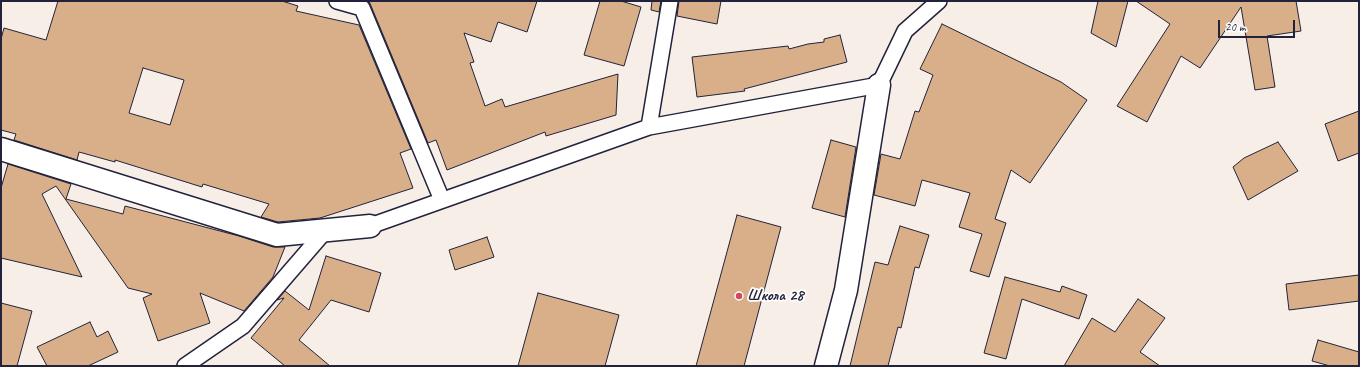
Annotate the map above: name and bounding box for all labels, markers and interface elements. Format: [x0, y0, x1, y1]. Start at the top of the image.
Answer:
scale bar [1220, 12, 1297, 38]
text: 20 m [1225, 19, 1245, 35]
place label: Школа 28 [747, 286, 803, 306]
marker: Школа 28 [734, 291, 744, 301]

